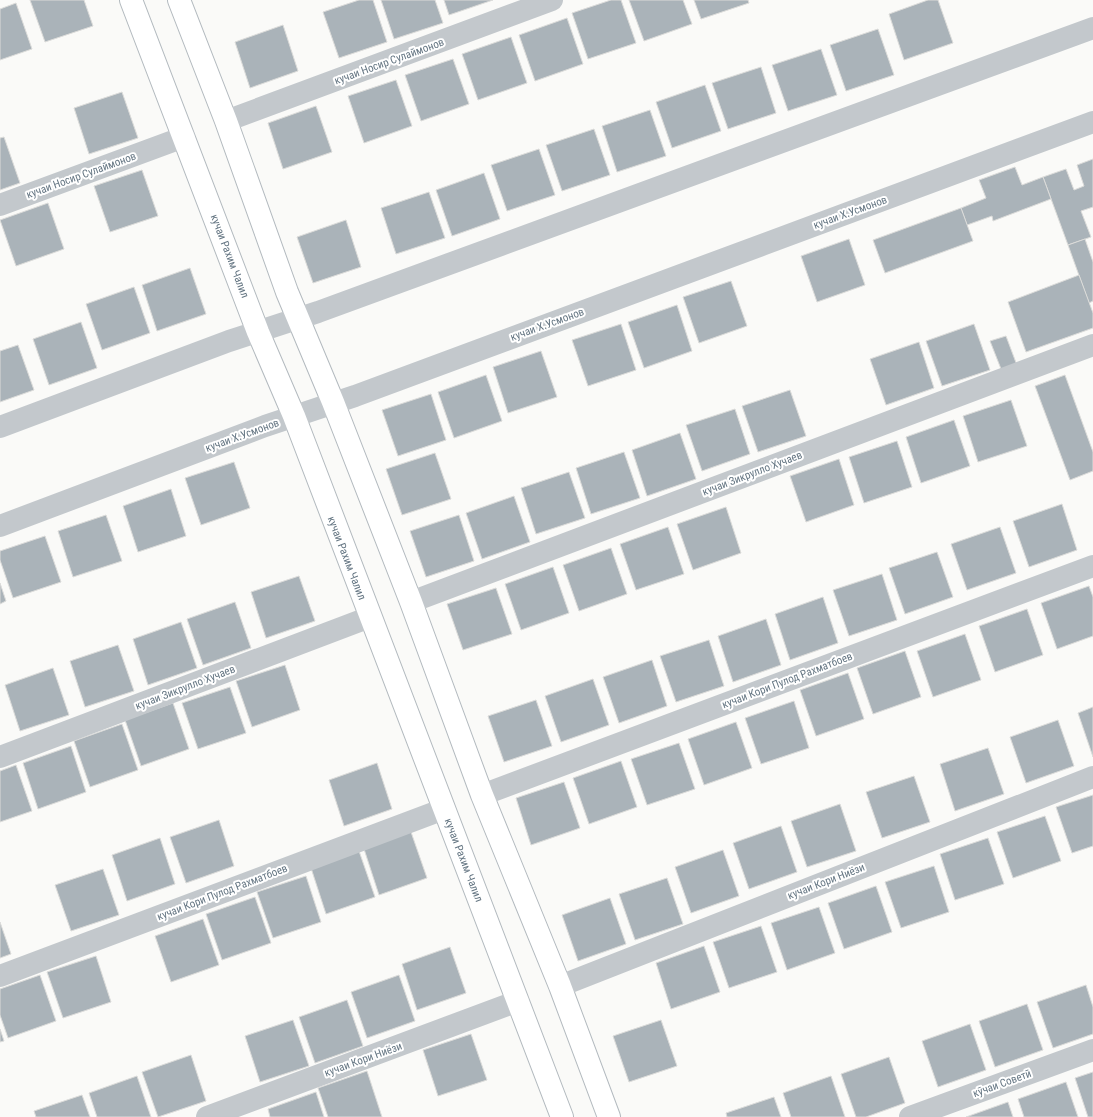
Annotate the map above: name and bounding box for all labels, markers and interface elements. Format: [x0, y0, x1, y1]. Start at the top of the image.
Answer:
street label: кучаи Носир Сулаймонов [332, 36, 446, 87]
street label: кучаи Носир Сулаймонов [24, 150, 138, 201]
street label: кучаи Х.Усмонов [812, 193, 889, 232]
street label: кучаи Рахим Чалил [208, 212, 251, 300]
street label: кучаи Х.Усмонов [509, 305, 586, 344]
street label: кучаи Х.Усмонов [204, 416, 281, 455]
street label: кучаи Зикрулло Хучаев [700, 448, 804, 499]
street label: кучаи Рахим Чалил [325, 514, 368, 602]
street label: кучаи Кори Пулод Рахматбоев [720, 650, 854, 711]
street label: кучаи Зикрулло Хучаев [133, 662, 237, 713]
street label: кучаи Рахим Чалил [442, 816, 485, 904]
street label: кучаи Кори Ниёзи [786, 861, 867, 902]
street label: кучаи Кори Пулод Рахматбоев [155, 862, 289, 923]
street label: кучаи Кори Ниёзи [323, 1039, 404, 1080]
street label: кӯчаи Советӣ [971, 1067, 1033, 1100]

